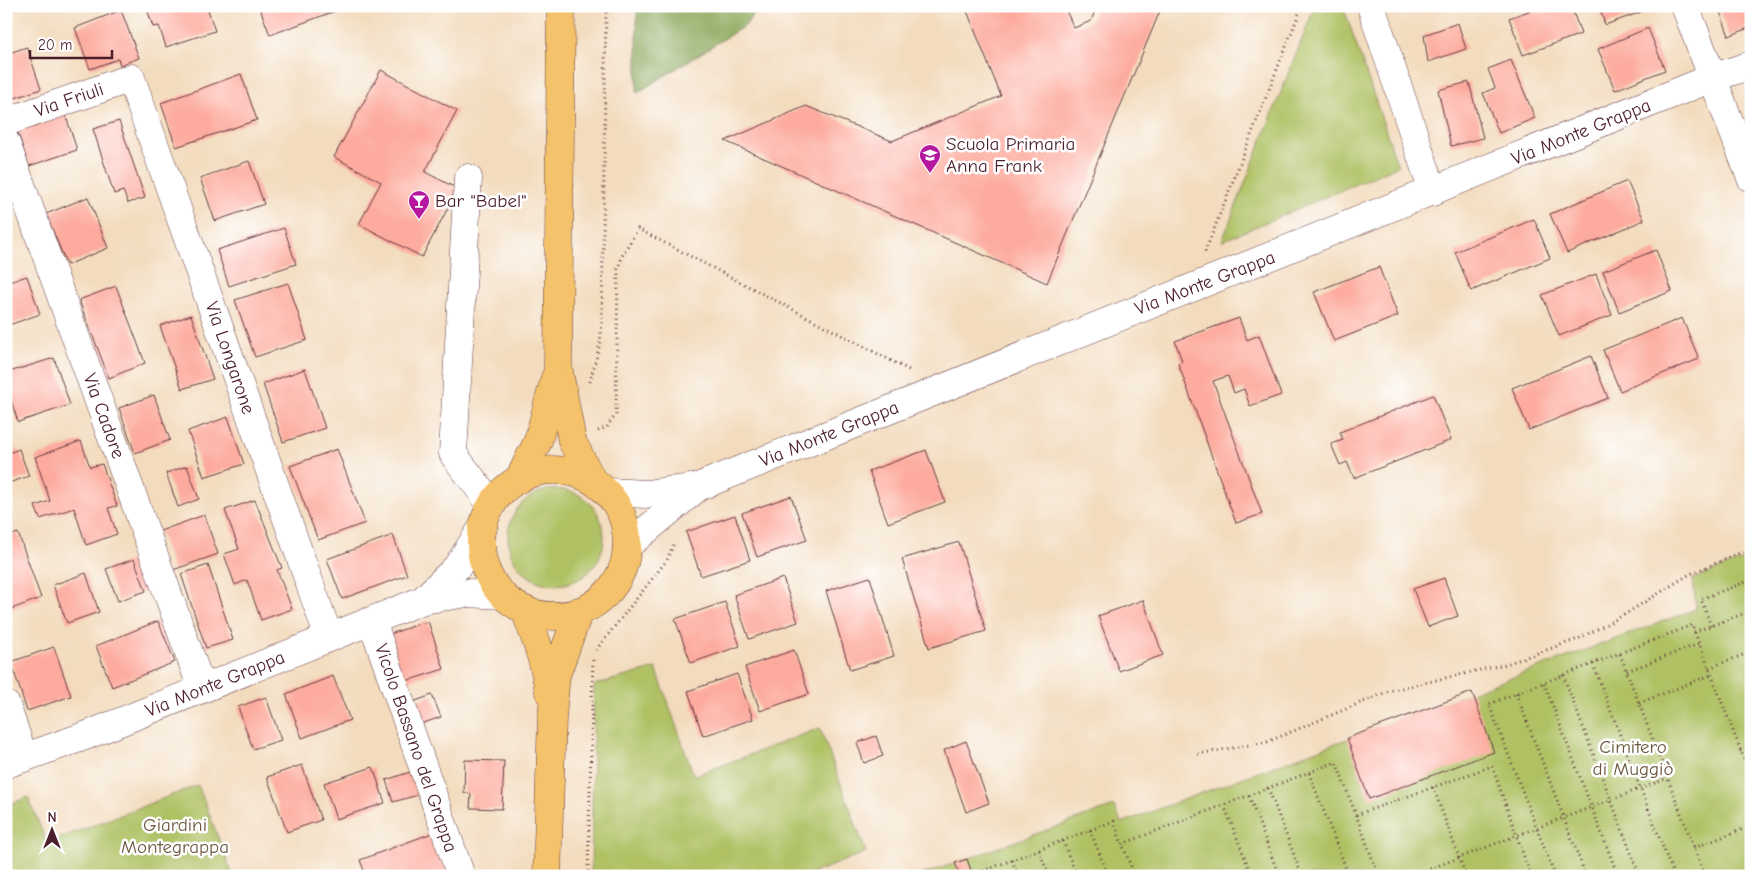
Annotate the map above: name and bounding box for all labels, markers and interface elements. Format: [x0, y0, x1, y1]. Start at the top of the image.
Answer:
scale bar [30, 28, 112, 60]
text: 20 m [38, 36, 72, 54]
street label: Via Friuli [32, 78, 106, 122]
street label: Via Monte Grappa [1508, 94, 1654, 170]
place label: Scuola Primaria Anna Frank [946, 133, 1075, 177]
school or university icon: Scuola Primaria Anna Frank [918, 143, 942, 174]
bar icon: Bar "Babel" [407, 189, 431, 220]
place label: Bar "Babel" [435, 190, 526, 212]
street label: Via Monte Grappa [1132, 246, 1278, 320]
street label: Via Longarone [200, 299, 260, 417]
street label: Via Cadore [78, 370, 130, 462]
street label: Via Monte Grappa [756, 396, 902, 472]
street label: Vicolo Bassano del Grappa [370, 641, 462, 855]
street label: Via Monte Grappa [142, 646, 288, 722]
park label: Cimitero di Muggiò [1593, 736, 1673, 780]
north arrow [28, 804, 78, 854]
text: N [47, 809, 57, 826]
park label: Giardini Montegrappa [121, 814, 229, 858]

